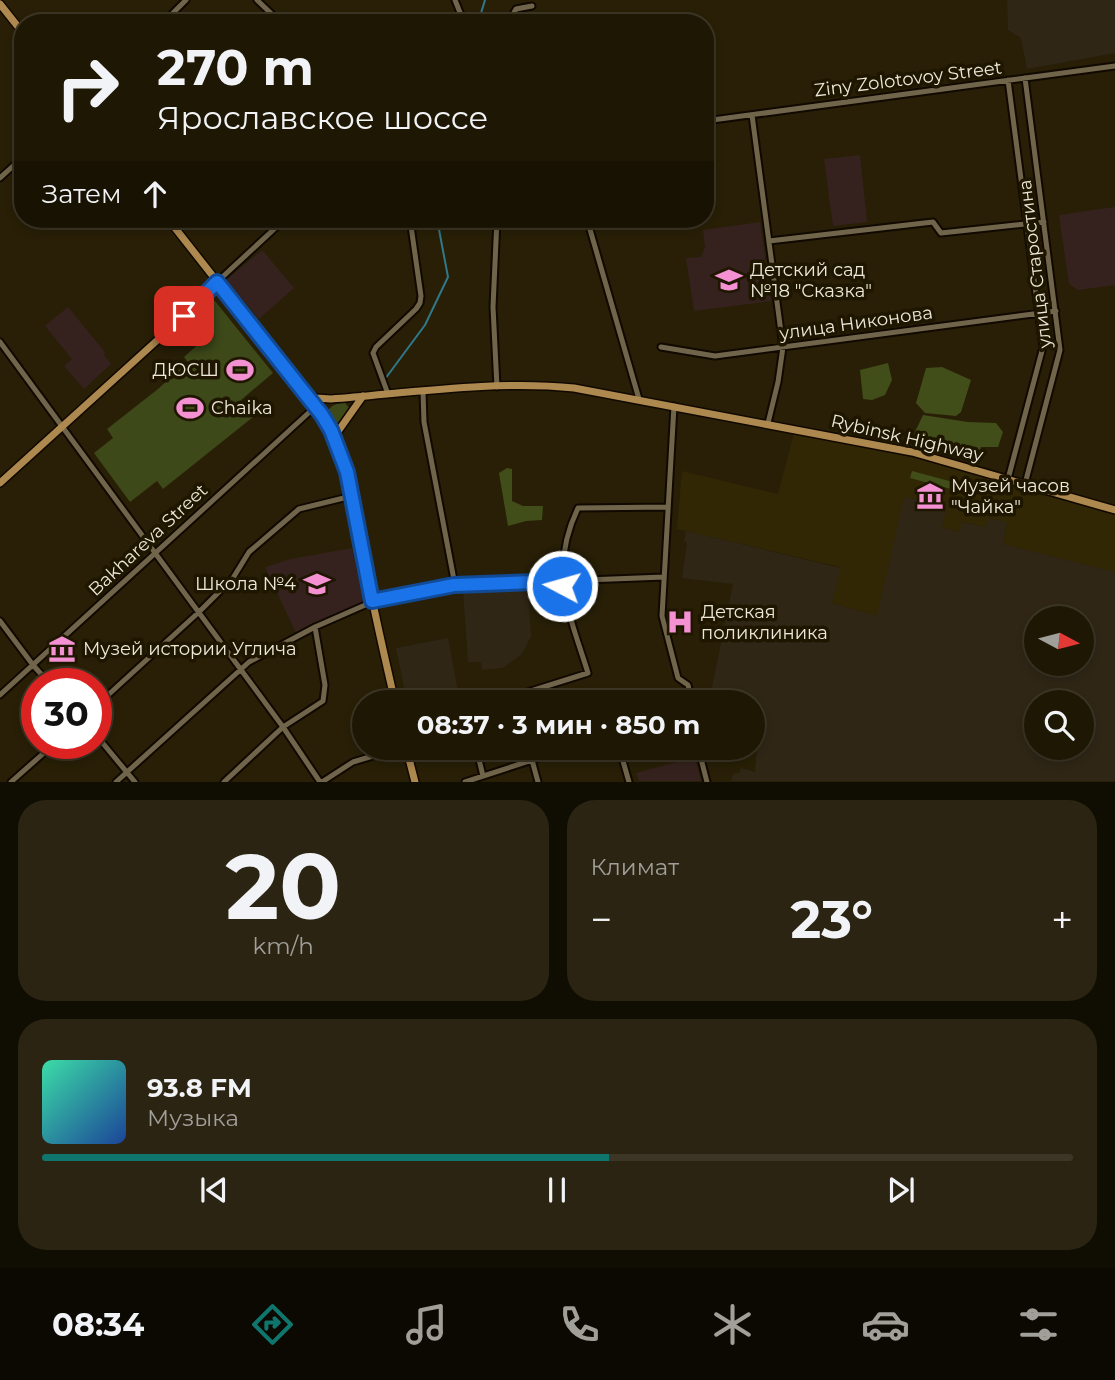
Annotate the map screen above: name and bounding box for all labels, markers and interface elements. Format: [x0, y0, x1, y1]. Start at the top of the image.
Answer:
text: 270 m [157, 38, 314, 97]
icon: right [42, 42, 133, 133]
street label: Ziny Zolotovoy Street [813, 57, 1003, 101]
text: Ярославское шоссе [157, 98, 488, 137]
icon: ahead [136, 175, 174, 213]
text: Затем [42, 178, 122, 210]
street label: улица Старостина [1014, 178, 1056, 351]
place label: Детский сад №18 "Сказка" [750, 259, 872, 302]
school or university icon: Детский сад №18 "Сказка" [714, 265, 744, 295]
pin [154, 286, 214, 346]
icon: arrive [165, 297, 203, 335]
street label: улица Никонова [777, 301, 934, 345]
sports icon: ДЮСШ [225, 355, 255, 385]
place label: ДЮСШ [152, 359, 219, 381]
sports icon: Chaika [175, 393, 205, 423]
place label: Chaika [211, 397, 273, 419]
street label: Rybinsk Highway [829, 410, 985, 466]
place label: Музей часов "Чайка" [951, 475, 1070, 518]
street label: Bakhareva Street [84, 479, 212, 601]
museum icon: Музей часов "Чайка" [915, 481, 945, 511]
position arrow [525, 549, 599, 623]
school or university icon: Школа №4 [302, 569, 332, 599]
place label: Школа №4 [195, 573, 296, 595]
place label: Детская поликлиника [701, 601, 828, 644]
north arrow [1024, 606, 1094, 676]
map controls [1024, 606, 1094, 760]
hospital icon: Детская поликлиника [665, 607, 695, 637]
museum icon: Музей истории Углича [47, 634, 77, 664]
place label: Музей истории Углича [83, 638, 297, 660]
speed limit sign: 30 [21, 668, 112, 759]
button: search [1024, 690, 1094, 760]
text: 08:37 · 3 мин · 850 m [417, 709, 700, 741]
text: 20 [226, 831, 341, 942]
text: Климат [591, 853, 679, 881]
text: 23° [791, 888, 873, 951]
text: − [591, 896, 612, 943]
text: + [1051, 896, 1073, 943]
text: km/h [253, 932, 314, 960]
text: 93.8 FM [147, 1072, 252, 1104]
text: Музыка [147, 1104, 239, 1132]
icon: previous [195, 1171, 233, 1209]
icon: pause [538, 1171, 576, 1209]
icon: next [882, 1171, 920, 1209]
icon: directions [248, 1300, 297, 1349]
icon: music [402, 1300, 451, 1349]
icon: phone [555, 1300, 604, 1349]
icon: climate [708, 1300, 757, 1349]
icon: car [861, 1300, 910, 1349]
icon: filters [1014, 1300, 1063, 1349]
text: 08:34 [52, 1305, 144, 1344]

